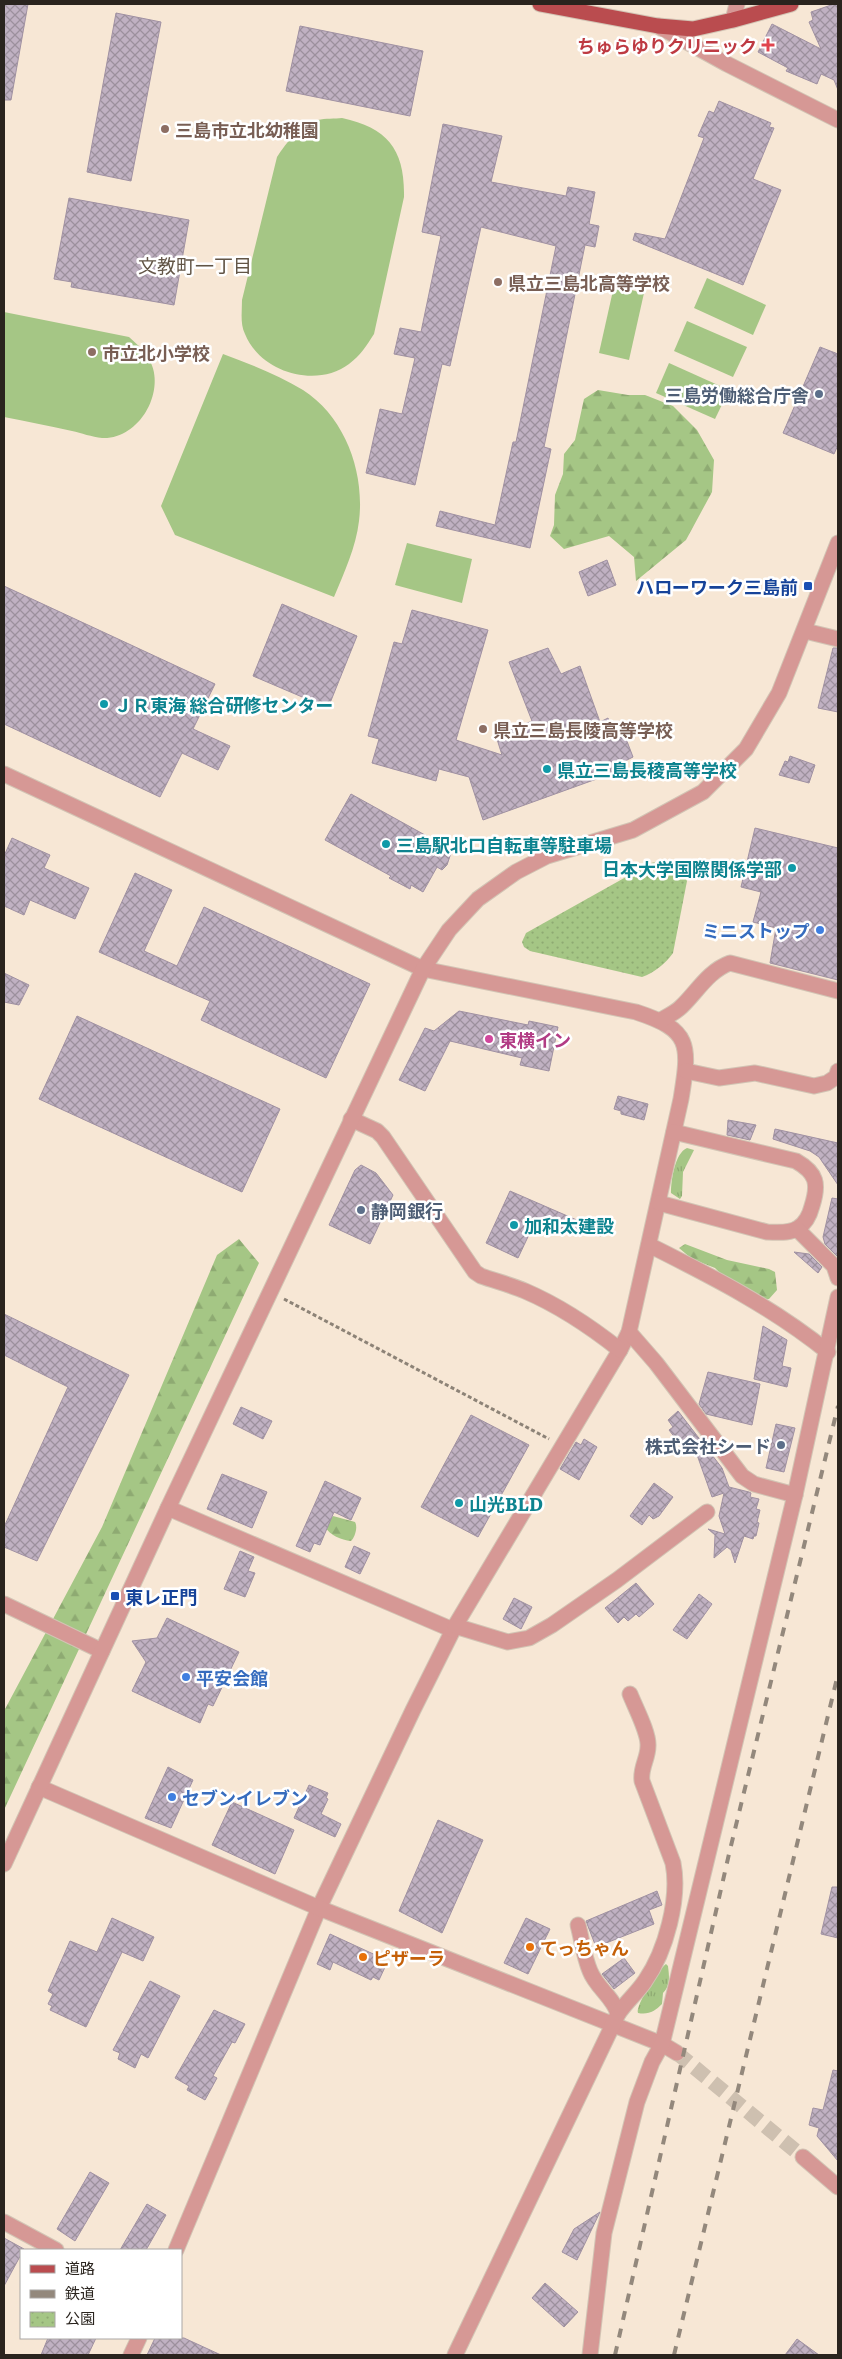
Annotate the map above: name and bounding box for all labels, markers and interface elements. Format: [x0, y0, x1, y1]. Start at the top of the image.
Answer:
place label: ちゅらゆりクリニック [577, 32, 757, 59]
marker: ちゅらゆりクリニック [761, 38, 775, 52]
place label: 三島市立北幼稚園 [175, 116, 319, 143]
marker: 三島市立北幼稚園 [159, 123, 171, 135]
district label: 文教町一丁目 [138, 251, 252, 279]
place label: 県立三島北高等学校 [508, 269, 670, 296]
marker: 県立三島北高等学校 [492, 276, 504, 288]
place label: 市立北小学校 [102, 339, 210, 366]
marker: 市立北小学校 [86, 346, 98, 358]
place label: 三島労働総合庁舎 [665, 381, 809, 408]
marker: 三島労働総合庁舎 [813, 388, 825, 400]
place label: ハローワーク三島前 [636, 573, 798, 600]
marker: ハローワーク三島前 [802, 580, 814, 592]
place label: ＪＲ東海 総合研修センター [114, 691, 334, 718]
marker: ＪＲ東海 総合研修センター [98, 698, 110, 710]
place label: 県立三島長陵高等学校 [493, 716, 673, 743]
marker: 県立三島長陵高等学校 [477, 723, 489, 735]
place label: 県立三島長稜高等学校 [557, 756, 737, 783]
marker: 県立三島長稜高等学校 [541, 763, 553, 775]
place label: 三島駅北口自転車等駐車場 [396, 831, 612, 858]
marker: 三島駅北口自転車等駐車場 [380, 838, 392, 850]
place label: 日本大学国際関係学部 [602, 855, 782, 882]
marker: 日本大学国際関係学部 [786, 862, 798, 874]
place label: ミニストップ [702, 917, 810, 944]
marker: ミニストップ [814, 924, 826, 936]
place label: 東横イン [499, 1026, 571, 1053]
marker: 東横イン [483, 1033, 495, 1045]
place label: 静岡銀行 [371, 1197, 443, 1224]
marker: 静岡銀行 [355, 1204, 367, 1216]
place label: 加和太建設 [524, 1212, 614, 1239]
marker: 加和太建設 [508, 1219, 520, 1231]
place label: 株式会社シード [645, 1432, 771, 1459]
marker: 株式会社シード [775, 1439, 787, 1451]
place label: 山光BLD [469, 1490, 543, 1517]
marker: 山光BLD [453, 1497, 465, 1509]
place label: 東レ正門 [125, 1583, 197, 1610]
marker: 東レ正門 [109, 1590, 121, 1602]
place label: 平安会館 [196, 1664, 268, 1691]
marker: 平安会館 [180, 1671, 192, 1683]
place label: セブンイレブン [182, 1784, 308, 1811]
marker: セブンイレブン [166, 1791, 178, 1803]
place label: てっちゃん [540, 1934, 629, 1961]
marker: てっちゃん [524, 1941, 536, 1953]
place label: ピザーラ [373, 1944, 445, 1971]
marker: ピザーラ [357, 1951, 369, 1963]
legend [20, 2249, 182, 2339]
text: 道路 [65, 2256, 95, 2279]
text: 鉄道 [65, 2281, 95, 2304]
text: 公園 [65, 2306, 95, 2329]

